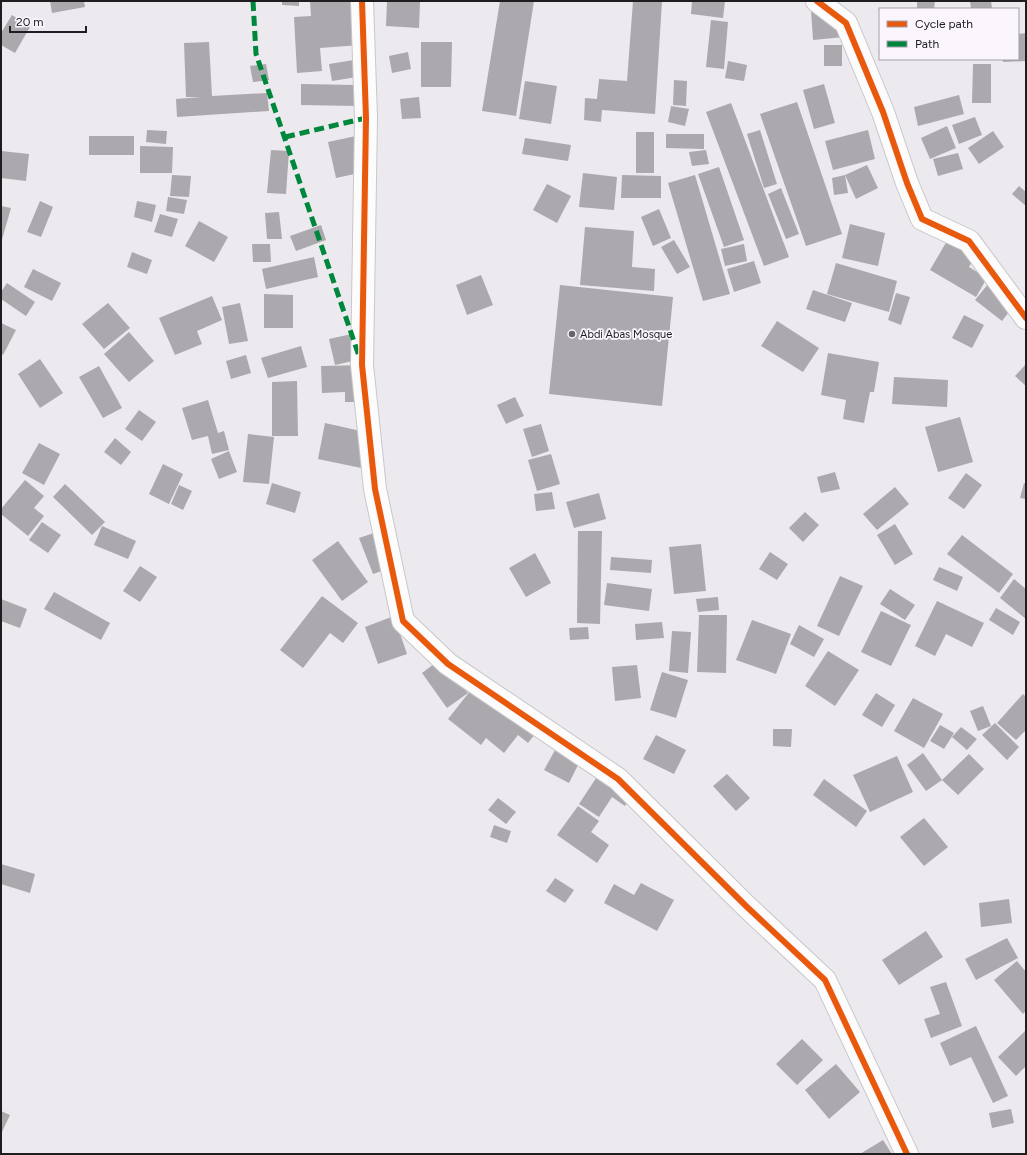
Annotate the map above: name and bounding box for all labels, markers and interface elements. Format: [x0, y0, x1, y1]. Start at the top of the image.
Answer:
scale bar [10, 8, 86, 34]
legend [879, 8, 1019, 60]
text: 20 m [16, 15, 44, 29]
text: Cycle path [915, 17, 973, 31]
text: Path [915, 37, 939, 51]
place label: Abdi Abas Mosque [580, 328, 672, 341]
marker: Abdi Abas Mosque [567, 329, 577, 339]

